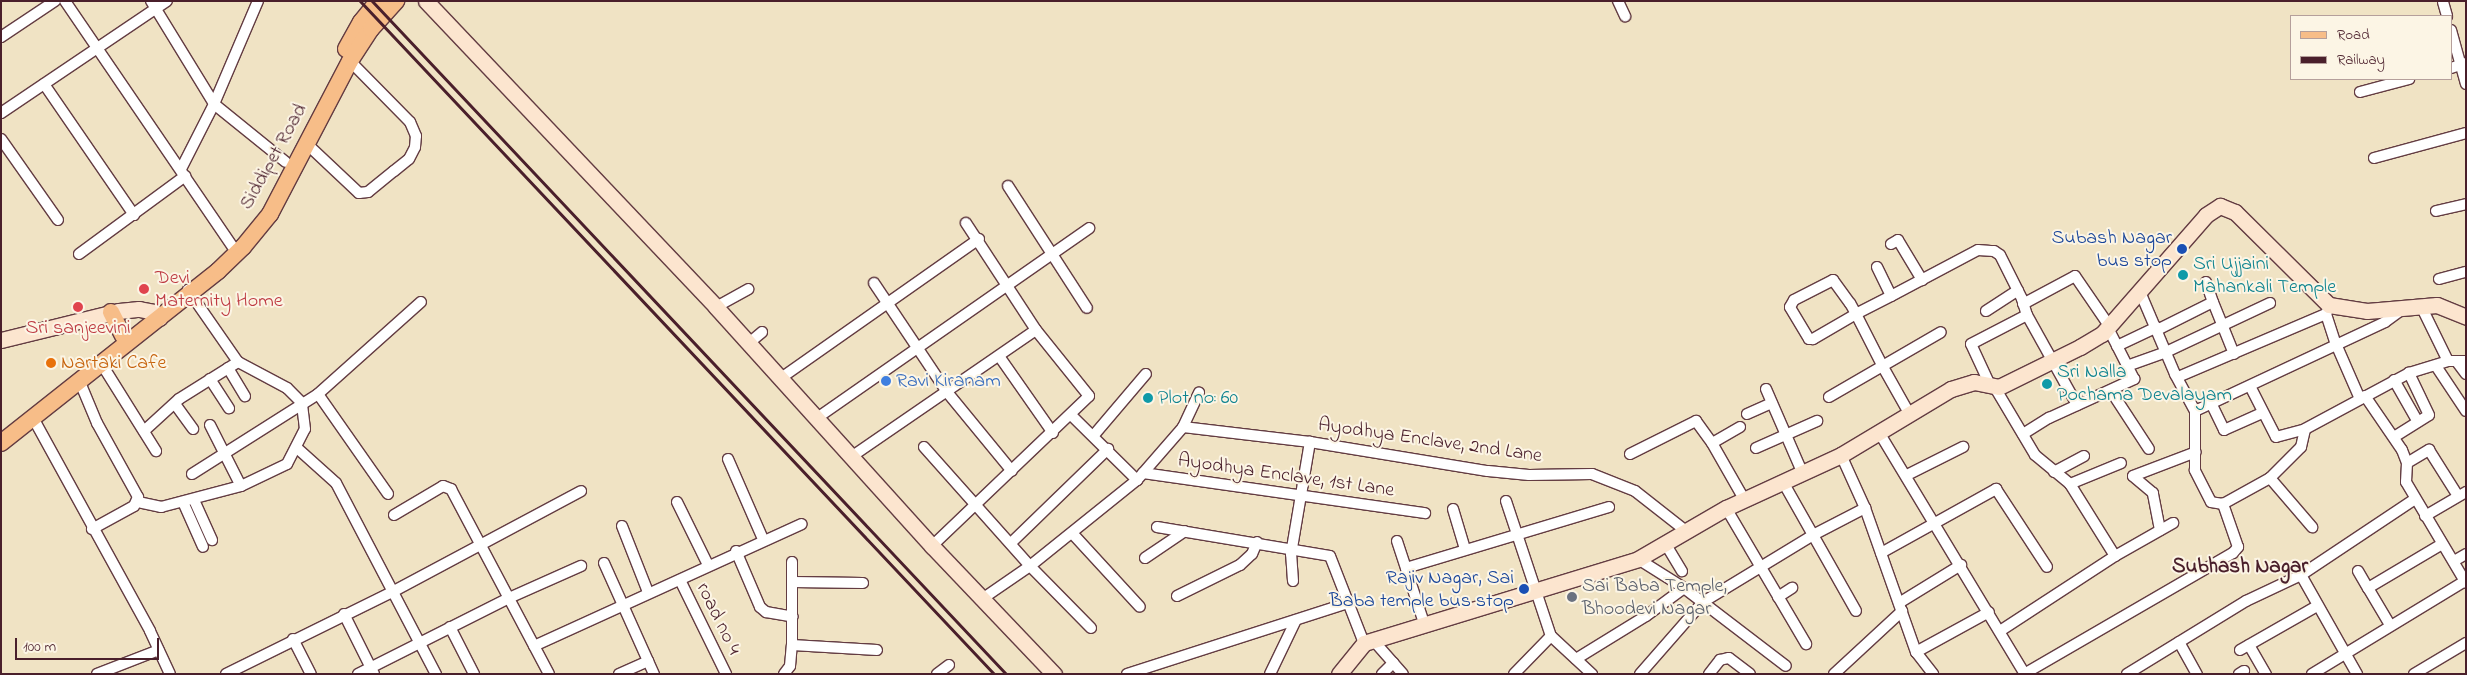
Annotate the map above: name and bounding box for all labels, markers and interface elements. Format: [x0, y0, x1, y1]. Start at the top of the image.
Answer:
legend [2290, 15, 2452, 80]
text: Road [2337, 24, 2370, 46]
text: Railway [2337, 49, 2385, 71]
street label: Siddipet Road [235, 100, 313, 214]
place label: Subash Nagar bus stop [2051, 226, 2172, 273]
marker: Subash Nagar bus stop [2176, 243, 2188, 255]
place label: Sri Ujjaini Mahankali Temple [2193, 252, 2336, 299]
place label: Devi Maternity Home [155, 266, 283, 313]
marker: Sri Ujjaini Mahankali Temple [2177, 269, 2189, 281]
marker: Devi Maternity Home [137, 282, 151, 296]
marker: Sri sanjeevini [71, 300, 85, 314]
place label: Sri sanjeevini [25, 316, 131, 340]
place label: Nartaki Cafe [61, 351, 166, 375]
marker: Nartaki Cafe [45, 357, 57, 369]
place label: Sri Nalla Pochama Devalayam [2057, 360, 2232, 407]
place label: Ravi Kiranam [896, 369, 1001, 393]
marker: Ravi Kiranam [880, 375, 892, 387]
marker: Sri Nalla Pochama Devalayam [2041, 378, 2053, 390]
place label: Plot no: 60 [1158, 386, 1238, 410]
marker: Plot no: 60 [1142, 392, 1154, 404]
street label: Ayodhya Enclave, 2nd Lane [1316, 413, 1544, 469]
street label: Ayodhya Enclave, 1st Lane [1176, 449, 1396, 503]
district label: Subhash Nagar [2172, 554, 2308, 580]
place label: Rajiv Nagar, Sai Baba temple bus stop [1329, 566, 1514, 613]
place label: Sai Baba Temple, Bhoodevi Nagar [1582, 574, 1727, 621]
street label: road no 4 [690, 579, 746, 659]
marker: Rajiv Nagar, Sai Baba temple bus stop [1518, 583, 1530, 595]
marker: Sai Baba Temple, Bhoodevi Nagar [1566, 591, 1578, 603]
scale bar [18, 628, 161, 660]
text: 100 m [23, 636, 56, 658]

